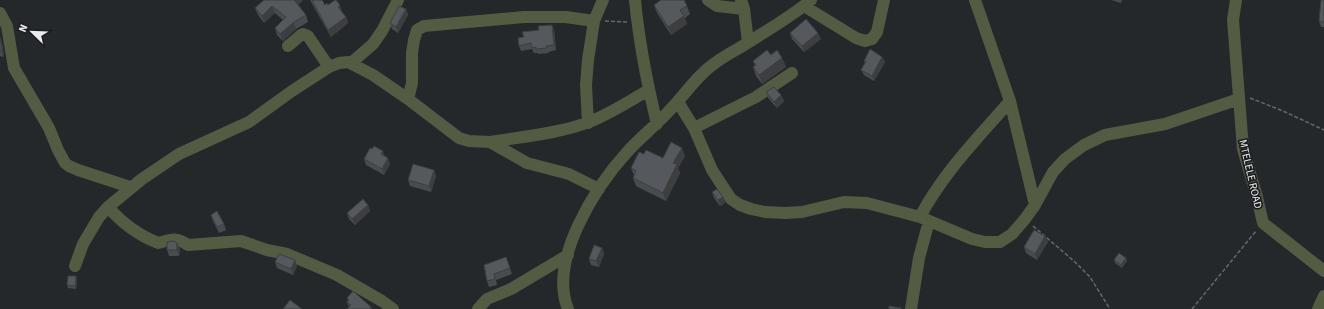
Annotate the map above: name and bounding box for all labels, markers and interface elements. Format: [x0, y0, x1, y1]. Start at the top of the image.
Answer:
north arrow [12, 12, 52, 52]
text: N [15, 22, 32, 35]
street label: MTELELE ROAD [1235, 138, 1266, 210]

